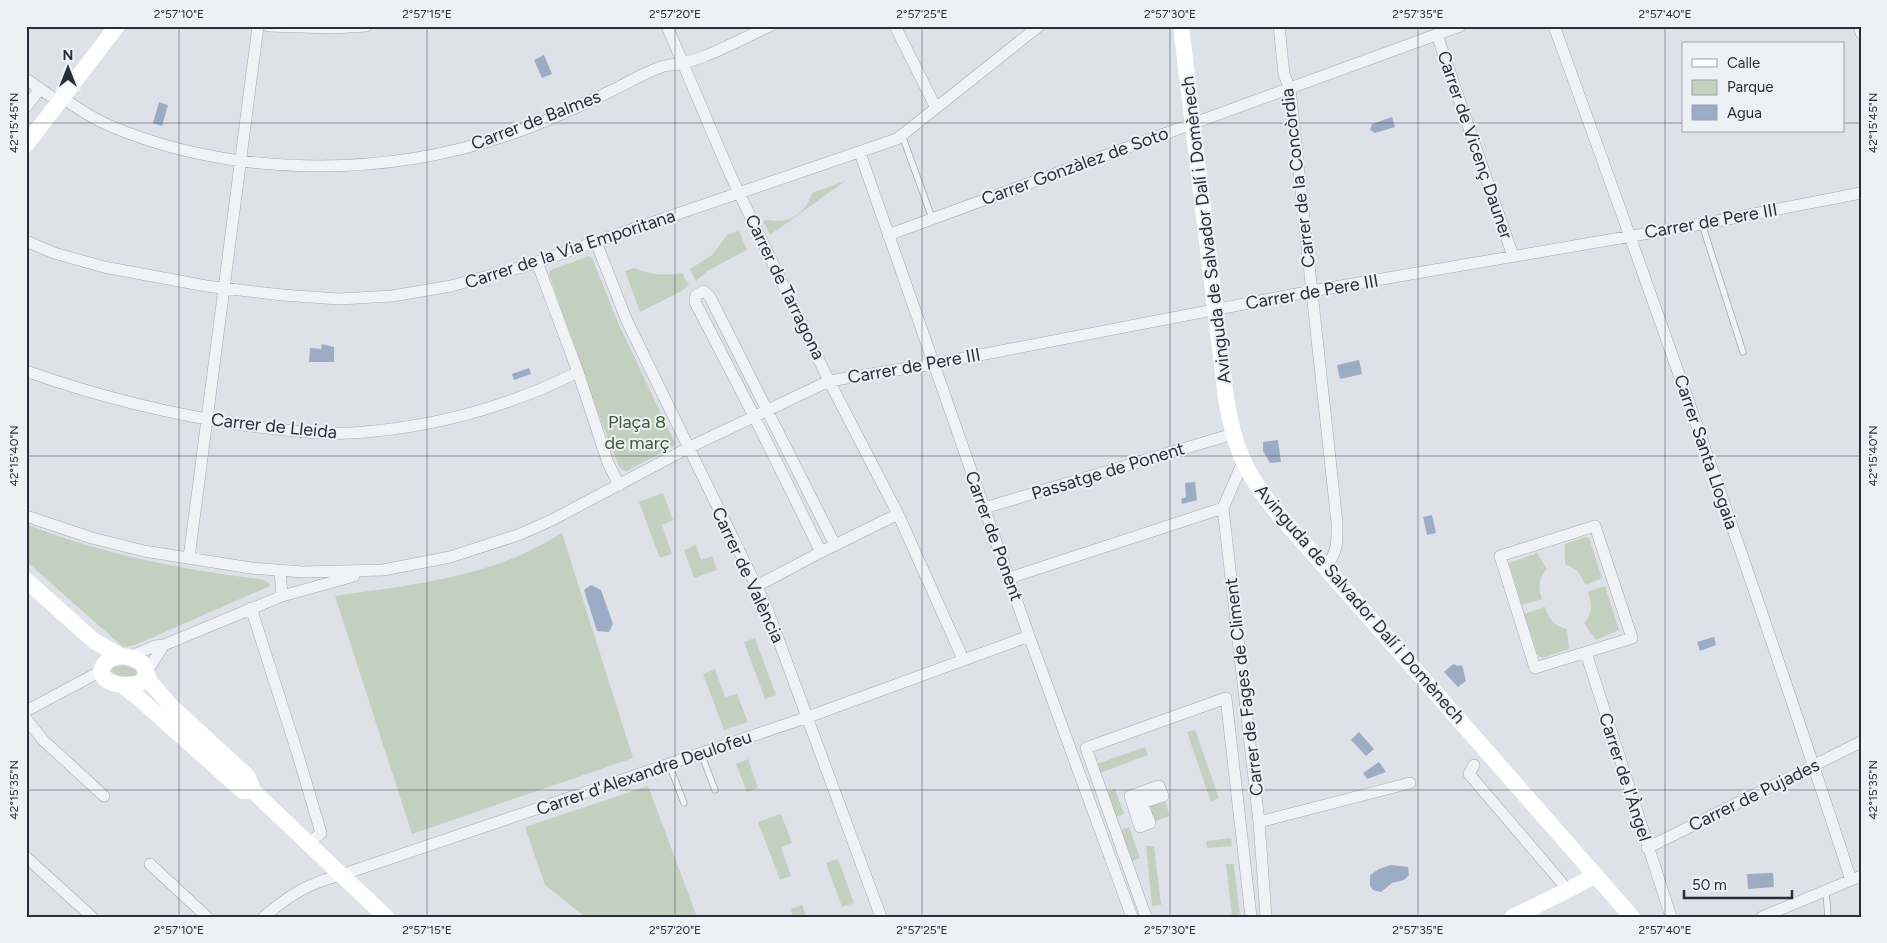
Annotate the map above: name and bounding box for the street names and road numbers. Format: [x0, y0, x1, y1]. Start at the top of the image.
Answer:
street label: Carrer de Vicenç Dauner [1432, 48, 1518, 242]
street label: Avinguda de Salvador Dalí i Domènech [1176, 75, 1236, 385]
street label: Carrer de Balmes [468, 85, 604, 155]
street label: Carrer de la Concòrdia [1276, 87, 1320, 269]
street label: Carrer Gonzàlez de Soto [978, 122, 1172, 210]
street label: Carrer de Pere III [1643, 198, 1779, 244]
street label: Carrer de la Via Emporitana [462, 205, 678, 293]
street label: Carrer de Tarragona [740, 211, 830, 363]
street label: Carrer de Pere III [1244, 269, 1380, 315]
street label: Carrer de Pere III [846, 343, 982, 389]
street label: Carrer Santa Llogaia [1669, 372, 1743, 532]
street label: Carrer de Lleida [210, 408, 338, 444]
street label: Passatge de Ponent [1029, 437, 1188, 505]
street label: Carrer de Ponent [960, 468, 1028, 604]
street label: Avinguda de Salvador Dalí i Domènech [1250, 480, 1470, 728]
street label: Carrer de València [707, 504, 789, 646]
street label: Carrer de Fages de Climent [1220, 577, 1268, 797]
street label: Carrer de l'Àngel [1594, 710, 1656, 844]
street label: Carrer d'Alexandre Deulofeu [533, 726, 755, 820]
street label: Carrer de Pujades [1685, 754, 1823, 836]

